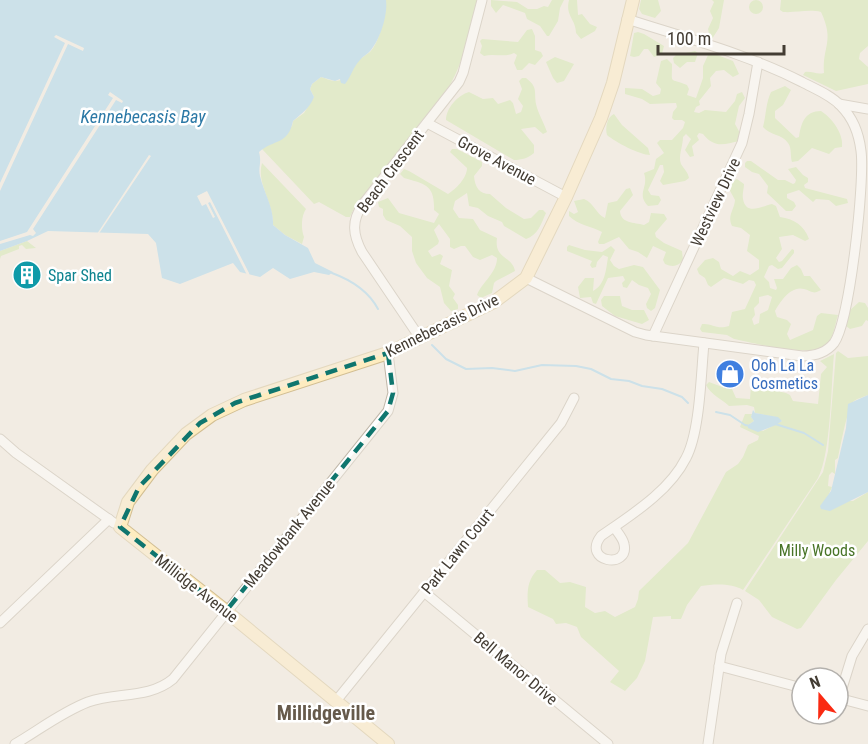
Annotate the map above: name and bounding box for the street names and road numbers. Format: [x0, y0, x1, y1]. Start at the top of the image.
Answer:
street label: Beach Crescent [353, 126, 428, 216]
street label: Grove Avenue [454, 132, 539, 189]
street label: Westview Drive [687, 155, 744, 249]
street label: Kennebecasis Drive [383, 290, 502, 361]
street label: Meadowbank Avenue [240, 475, 339, 591]
street label: Park Lawn Court [417, 505, 498, 598]
street label: Millidge Avenue [152, 550, 242, 627]
street label: Bell Manor Drive [470, 628, 561, 709]

